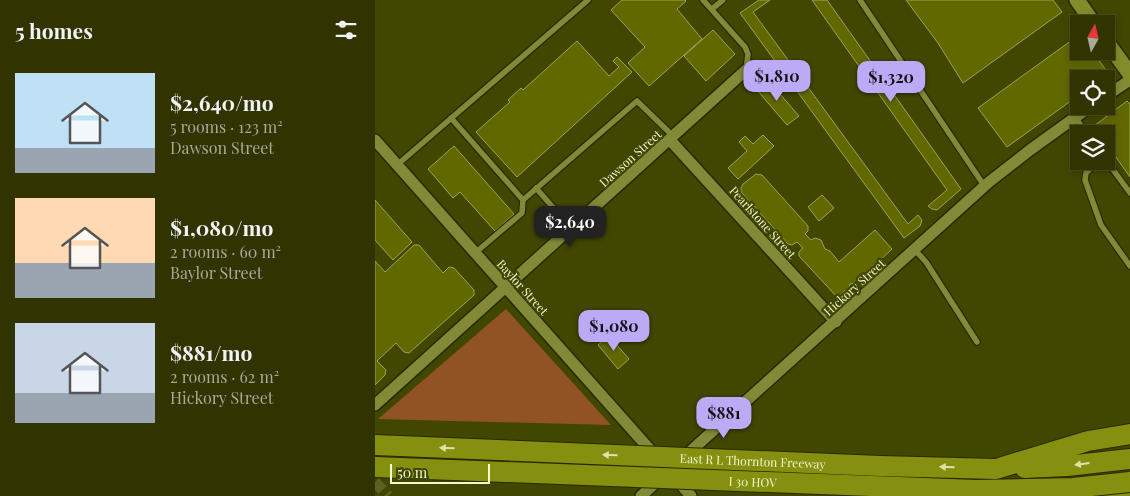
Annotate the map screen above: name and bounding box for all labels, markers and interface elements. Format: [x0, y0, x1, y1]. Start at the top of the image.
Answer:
north arrow [1070, 15, 1115, 60]
map controls [1070, 15, 1115, 170]
text: 5 homes [15, 16, 93, 44]
icon: filters [332, 16, 360, 44]
pin: $1,810 [736, 59, 818, 102]
pin: $1,320 [850, 61, 932, 103]
text: $1,810 [754, 65, 800, 86]
text: $1,320 [868, 66, 914, 87]
button: locate [1070, 70, 1115, 115]
text: $2,640/mo [170, 88, 274, 116]
icon: home [55, 93, 115, 153]
text: 5 rooms · 123 m² [170, 116, 283, 137]
street label: Dawson Street [596, 125, 665, 190]
button: layers [1070, 125, 1115, 170]
text: Dawson Street [170, 137, 274, 158]
street label: Pearlstone Street [726, 182, 800, 262]
pin: $2,640 [529, 206, 611, 248]
text: $2,640 [545, 211, 595, 232]
text: $1,080/mo [170, 213, 273, 241]
icon: home [55, 218, 115, 278]
text: 2 rooms · 60 m² [170, 241, 281, 262]
street label: Hickory Street [820, 255, 889, 319]
street label: Baylor Street [494, 256, 553, 319]
text: Baylor Street [170, 262, 262, 283]
pin: $1,080 [573, 310, 655, 352]
text: $1,080 [589, 315, 639, 336]
text: $881/mo [170, 338, 252, 366]
icon: home [55, 343, 115, 403]
text: 2 rooms · 62 m² [170, 366, 279, 387]
text: Hickory Street [170, 387, 273, 408]
pin: $881 [694, 396, 754, 439]
text: $881 [707, 402, 741, 423]
one-way arrow [439, 444, 455, 452]
one-way arrow [602, 450, 618, 458]
street label: East R L Thornton Freeway [679, 450, 826, 472]
one-way arrow [1073, 460, 1089, 468]
scale bar [390, 461, 490, 484]
text: 50 m [397, 463, 427, 482]
one-way arrow [939, 463, 955, 471]
street label: I 30 HOV [728, 473, 777, 490]

